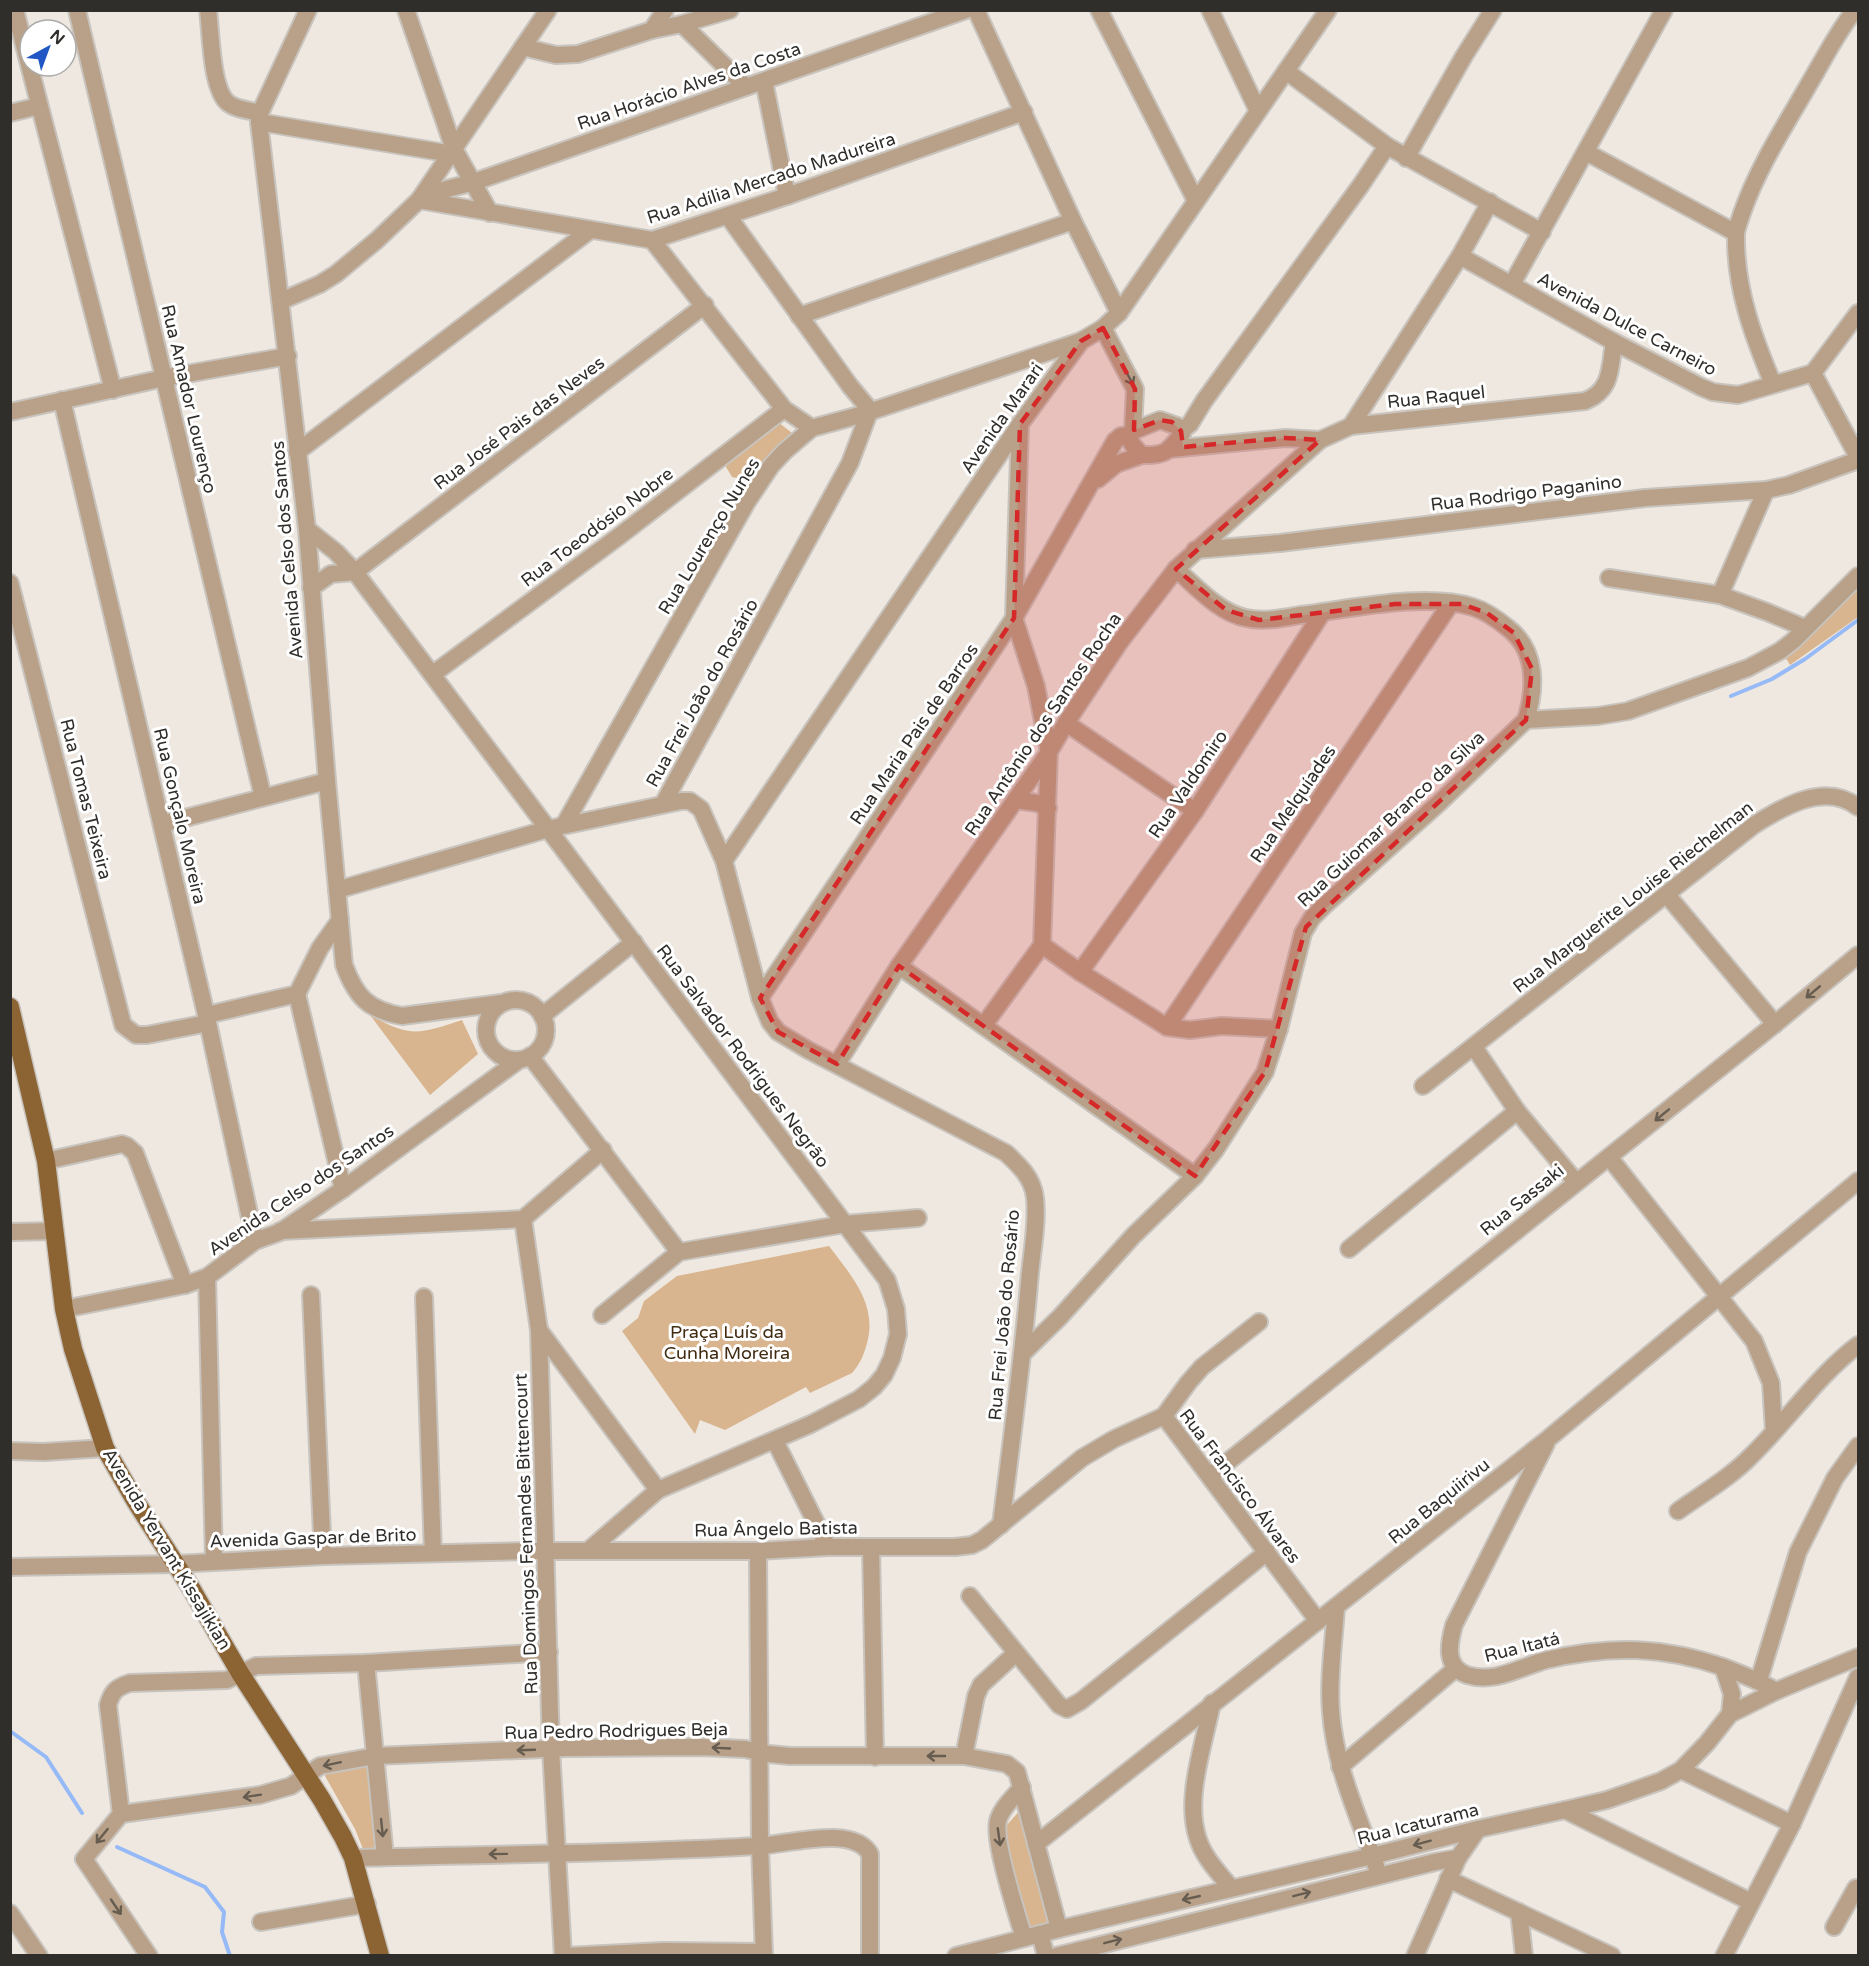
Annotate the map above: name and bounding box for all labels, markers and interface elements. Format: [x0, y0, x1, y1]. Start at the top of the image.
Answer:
north arrow [18, 18, 78, 78]
text: N [46, 26, 69, 49]
street label: Rua Horácio Alves da Costa [574, 37, 804, 135]
street label: Rua Adília Mercado Madureira [644, 127, 898, 229]
street label: Avenida Dulce Carneiro [1534, 267, 1720, 381]
street label: Rua Amador Lourenço [157, 303, 221, 496]
street label: Rua José Pais das Neves [429, 352, 609, 494]
street label: Avenida Marari [956, 358, 1048, 478]
one-way arrow [1124, 367, 1135, 385]
street label: Rua Raquel [1386, 381, 1486, 413]
street label: Avenida Celso dos Santos [266, 440, 308, 660]
street label: Rua Lourenço Nunes [654, 454, 764, 618]
street label: Rua Toeodósio Nobre [517, 463, 677, 591]
street label: Rua Rodrigo Paganino [1429, 470, 1623, 516]
street label: Rua Frei João do Rosário [641, 595, 763, 791]
street label: Rua Antônio dos Santos Rocha [960, 608, 1126, 840]
street label: Rua Maria Pais de Barros [845, 639, 983, 829]
street label: Rua Tomas Teixeira [55, 716, 117, 882]
street label: Rua Gonçalo Moreira [149, 726, 211, 906]
street label: Rua Valdomiro [1144, 726, 1232, 842]
street label: Rua Guiomar Branco da Silva [1293, 726, 1489, 912]
street label: Rua Melquíades [1245, 741, 1341, 867]
street label: Rua Marguerite Louise Riechelman [1509, 796, 1757, 998]
street label: Rua Salvador Rodrigues Negrão [652, 940, 834, 1172]
one-way arrow [1806, 986, 1822, 999]
one-way arrow [1654, 1108, 1670, 1121]
street label: Avenida Celso dos Santos [204, 1120, 398, 1260]
street label: Rua Sassaki [1476, 1160, 1568, 1240]
street label: Rua Frei João do Rosário [984, 1208, 1024, 1422]
park label: Praça Luís da Cunha Moreira [664, 1321, 790, 1364]
street label: Rua Domingos Fernandes Bittencourt [509, 1373, 543, 1695]
street label: Rua Francisco Álvares [1175, 1404, 1305, 1568]
street label: Avenida Yervant Kissajikian [98, 1444, 236, 1654]
street label: Rua Baquiirivu [1384, 1453, 1494, 1549]
street label: Rua Ângelo Batista [694, 1517, 858, 1541]
street label: Avenida Gaspar de Brito [209, 1523, 417, 1553]
street label: Rua Itatá [1482, 1627, 1562, 1667]
street label: Rua Pedro Rodrigues Beja [504, 1718, 728, 1744]
one-way arrow [711, 1742, 731, 1753]
one-way arrow [516, 1744, 536, 1756]
one-way arrow [927, 1750, 947, 1762]
one-way arrow [322, 1759, 342, 1770]
one-way arrow [243, 1791, 263, 1802]
street label: Rua Icaturama [1355, 1798, 1481, 1850]
one-way arrow [377, 1817, 388, 1837]
one-way arrow [993, 1827, 1004, 1847]
one-way arrow [96, 1828, 109, 1844]
one-way arrow [1412, 1838, 1431, 1850]
one-way arrow [488, 1849, 508, 1860]
one-way arrow [1292, 1888, 1311, 1900]
one-way arrow [1182, 1893, 1201, 1904]
one-way arrow [110, 1898, 122, 1915]
one-way arrow [1103, 1935, 1122, 1947]

